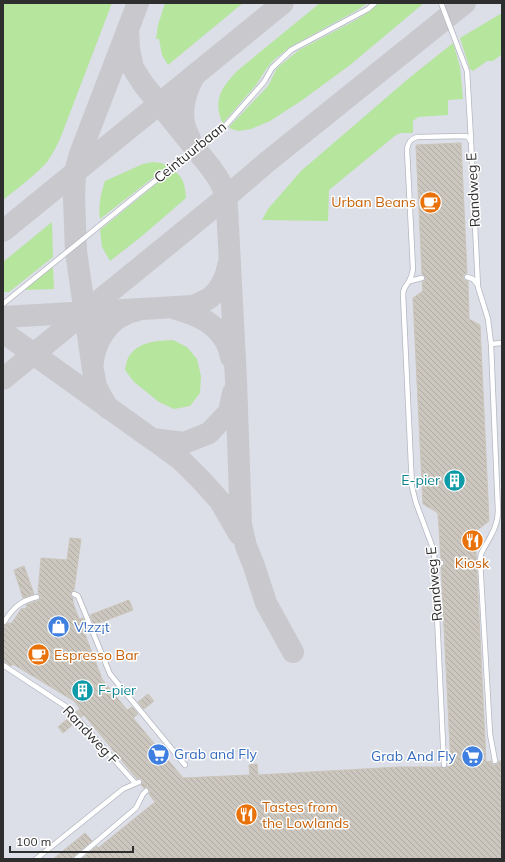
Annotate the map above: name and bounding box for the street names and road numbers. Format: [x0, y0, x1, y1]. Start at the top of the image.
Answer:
street label: Ceintuurbaan [150, 117, 230, 187]
street label: Randweg E [462, 152, 484, 228]
street label: Randweg E [422, 546, 446, 622]
street label: Randweg F [59, 702, 123, 768]

